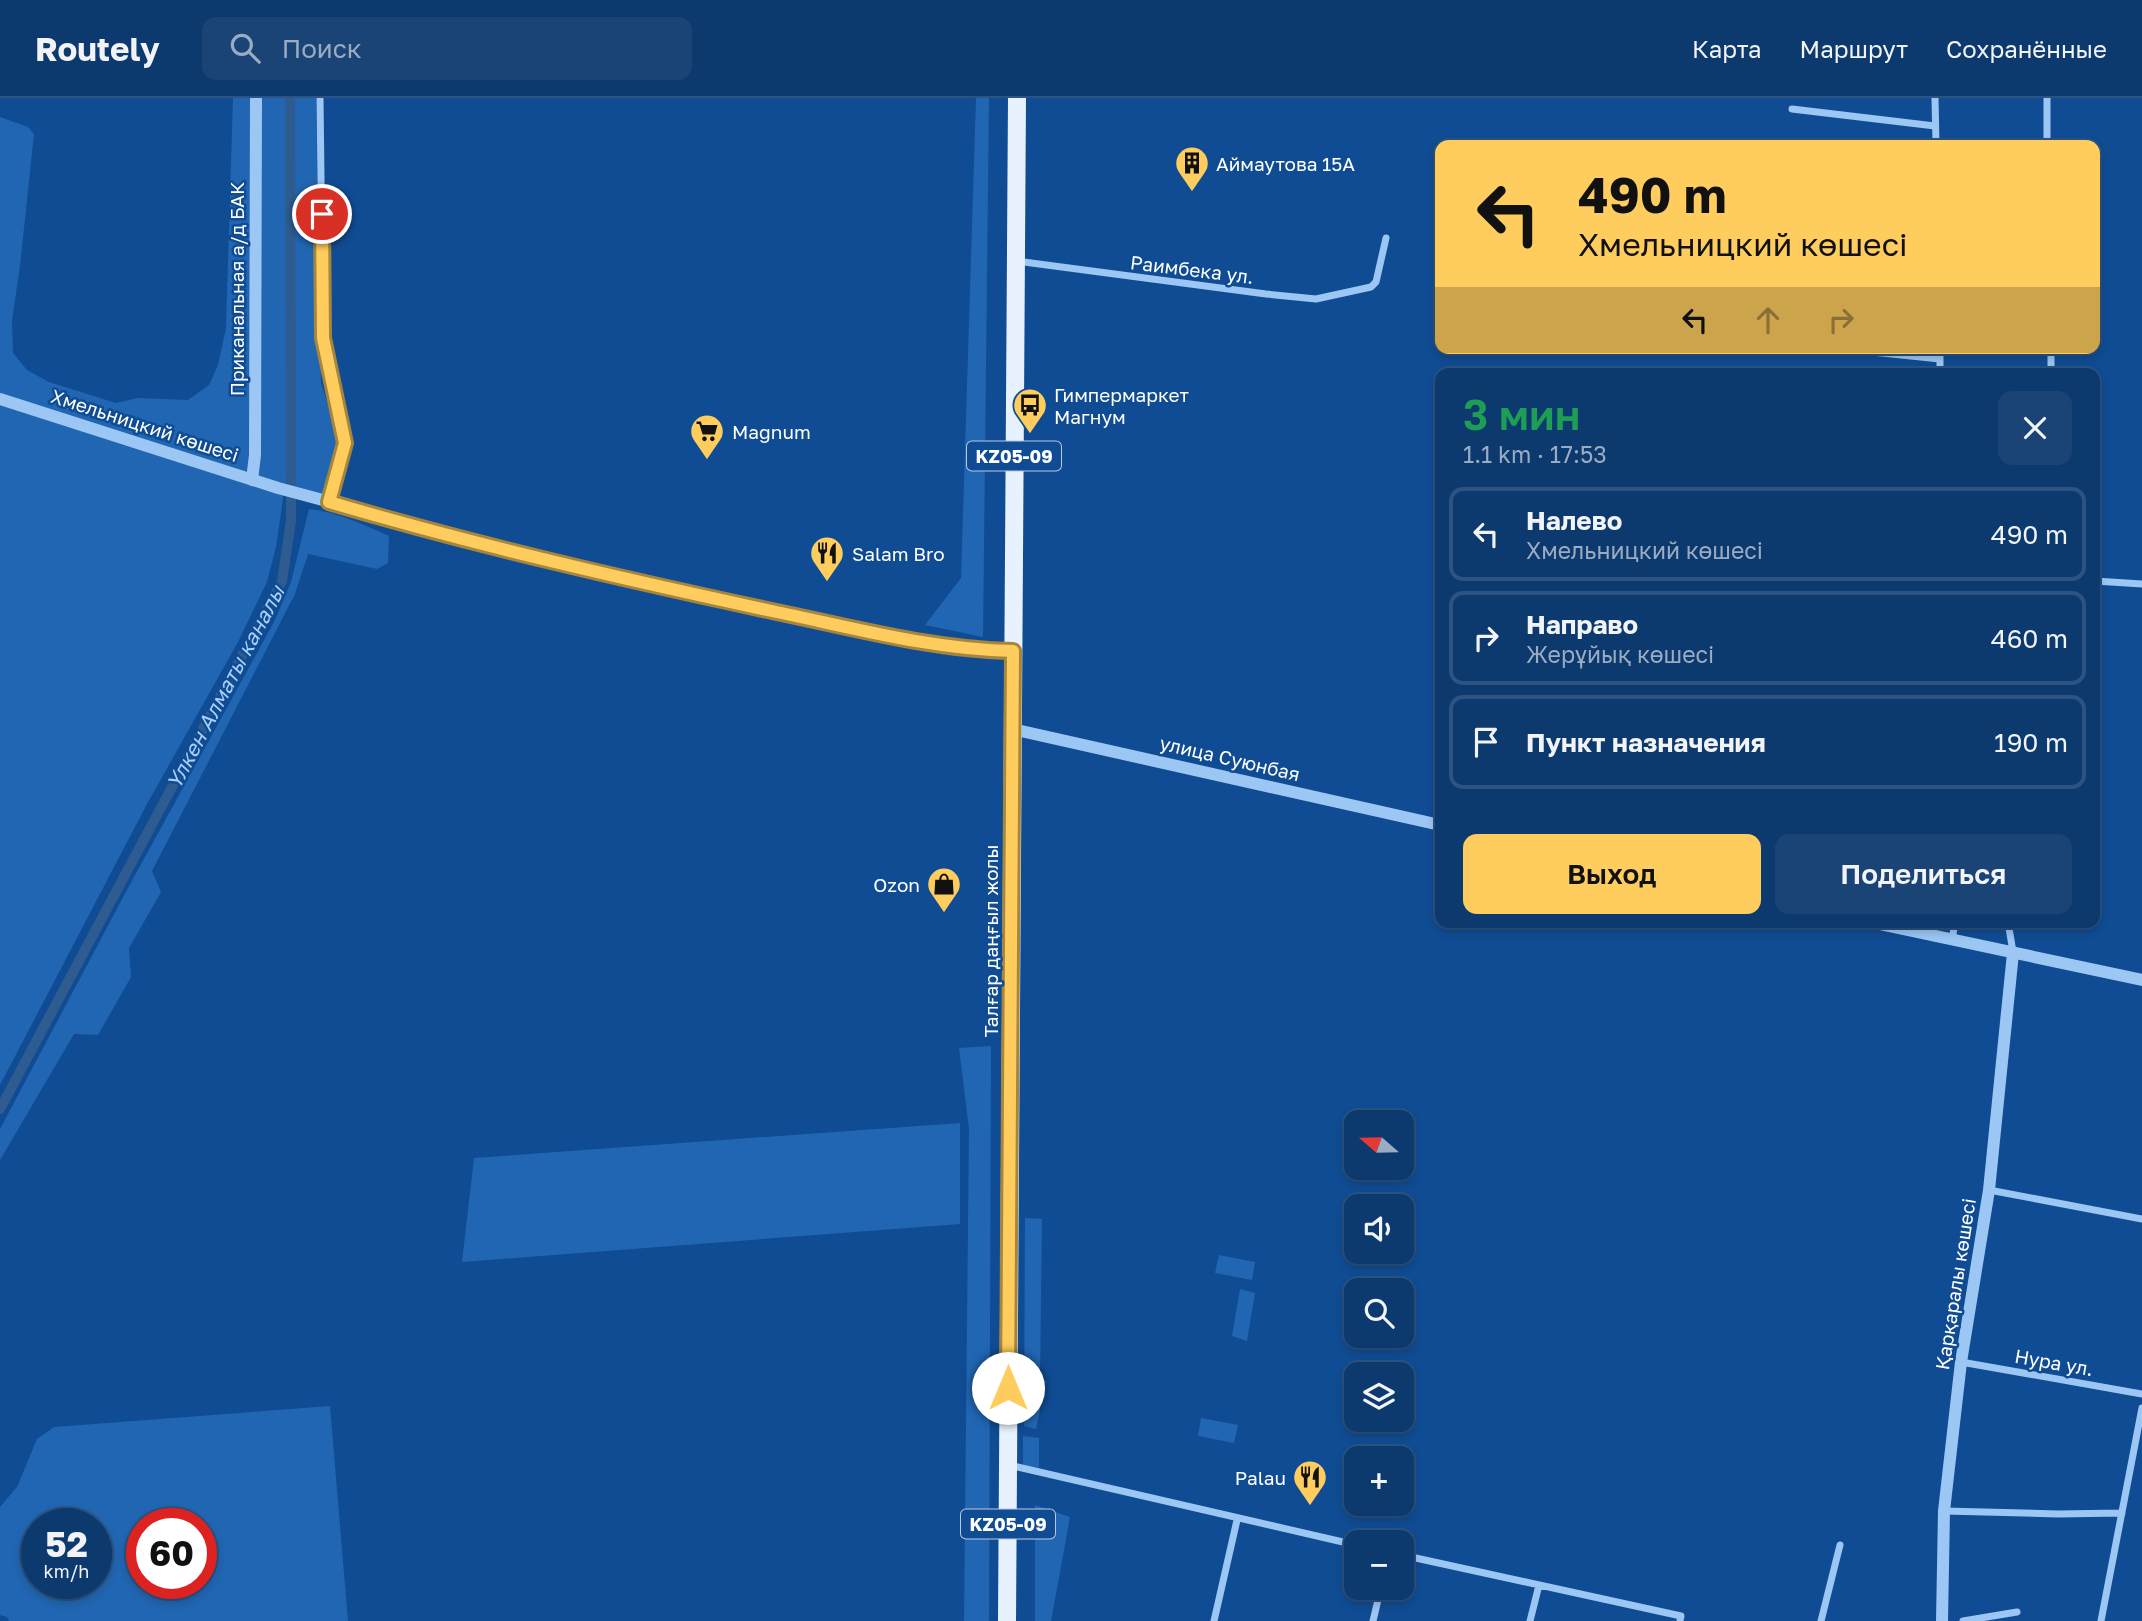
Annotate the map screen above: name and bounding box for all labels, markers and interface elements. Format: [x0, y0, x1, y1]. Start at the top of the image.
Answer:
search box [202, 17, 692, 80]
text: Routely [35, 29, 160, 68]
icon: search [226, 29, 264, 67]
text: Поиск [282, 33, 362, 64]
text: Карта [1692, 34, 1762, 63]
text: Маршрут [1800, 34, 1908, 63]
text: Сохранённые [1946, 34, 2107, 63]
building icon: Аймаутова 15А [1173, 144, 1211, 193]
place label: Аймаутова 15А [1216, 152, 1355, 175]
text: 490 m [1578, 165, 1727, 224]
icon: left [1463, 168, 1554, 259]
street label: Приканальная а/д БАК [225, 182, 248, 396]
pin [292, 184, 352, 244]
icon: arrive [303, 195, 341, 233]
text: Хмельницкий көшесі [1578, 225, 1908, 263]
street label: Раимбека ул. [1129, 250, 1255, 288]
icon: left [1676, 301, 1714, 339]
icon: ahead [1749, 301, 1787, 339]
icon: right [1822, 301, 1860, 339]
place label: Гимпермаркет Магнум [1054, 383, 1189, 428]
street label: Хмельницкий көшесі [48, 384, 242, 466]
bus stop icon: Гимпермаркет Магнум [1011, 386, 1049, 435]
text: 3 мин [1463, 389, 1580, 439]
button: close [1998, 391, 2072, 465]
supermarket icon: Magnum [688, 412, 726, 461]
place label: Magnum [732, 420, 811, 443]
text: 1.1 km · 17:53 [1463, 440, 1607, 468]
road number: KZ05-09 [967, 442, 1061, 470]
text: Налево [1526, 505, 1622, 536]
icon: left [1467, 515, 1505, 553]
text: 490 m [1991, 519, 2068, 550]
restaurant icon: Salam Bro [808, 534, 846, 583]
text: Хмельницкий көшесі [1526, 536, 1763, 564]
place label: Salam Bro [852, 542, 945, 565]
water label: Үлкен Алматы каналы [160, 579, 290, 793]
text: Направо [1526, 609, 1638, 640]
icon: right [1467, 619, 1505, 657]
text: 460 m [1991, 623, 2068, 654]
text: Жерұйық көшесі [1526, 640, 1714, 668]
icon: arrive [1467, 723, 1505, 761]
text: Пункт назначения [1526, 727, 1766, 758]
text: 190 m [1994, 727, 2068, 758]
street label: улица Суюнбая [1158, 731, 1302, 785]
button: Выход [1463, 834, 1761, 914]
button: Поделиться [1775, 834, 2072, 914]
street label: Талғар даңғыл жолы [979, 845, 1002, 1037]
shop icon: Ozon [925, 865, 963, 914]
place label: Ozon [873, 873, 920, 896]
north arrow [1344, 1110, 1414, 1180]
map controls [1344, 1110, 1414, 1600]
button: sound [1344, 1194, 1414, 1264]
street label: Қарқаралы көшесі [1930, 1197, 1980, 1371]
button: search [1344, 1278, 1414, 1348]
street label: Нура ул. [2013, 1344, 2095, 1380]
position arrow [971, 1351, 1045, 1425]
button: layers [1344, 1362, 1414, 1432]
button: + [1344, 1446, 1414, 1516]
restaurant icon: Palau [1291, 1458, 1329, 1507]
place label: Palau [1235, 1466, 1286, 1489]
speed limit sign: 60 [126, 1508, 217, 1599]
road number: KZ05-09 [961, 1510, 1055, 1539]
text: 52 [45, 1523, 88, 1565]
button: − [1344, 1530, 1414, 1600]
text: km/h [44, 1560, 89, 1582]

